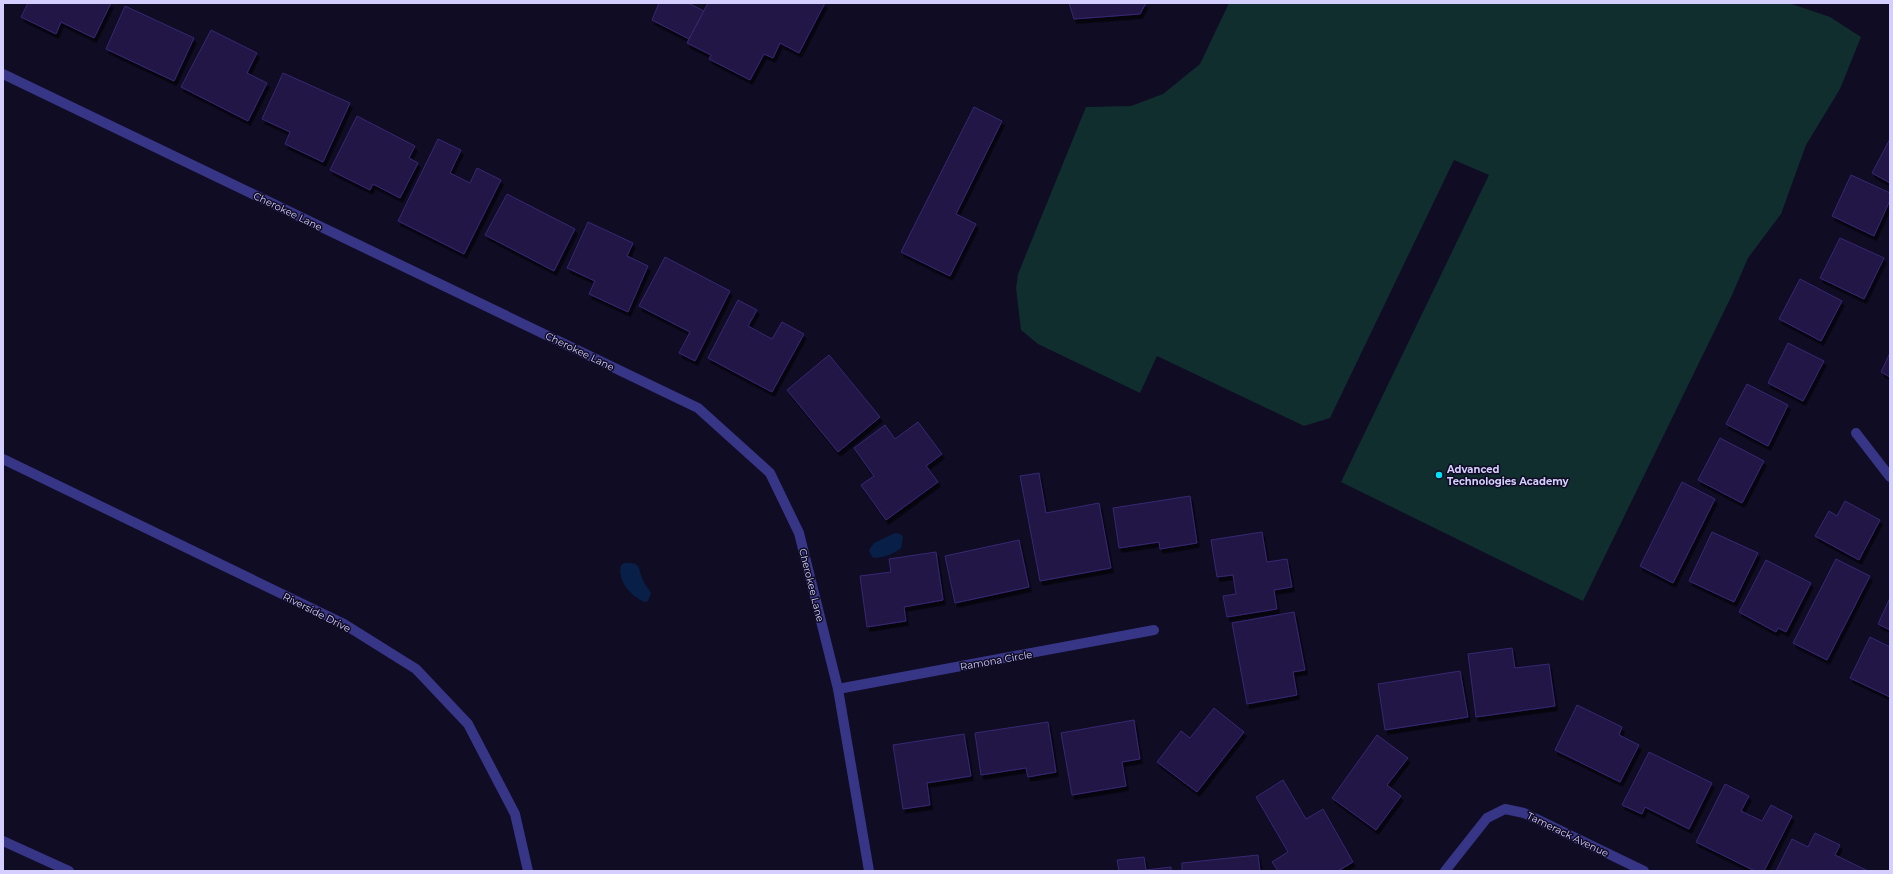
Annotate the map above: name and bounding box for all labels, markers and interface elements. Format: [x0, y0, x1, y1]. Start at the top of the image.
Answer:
street label: Cherokee Lane [251, 189, 324, 234]
street label: Cherokee Lane [543, 329, 616, 374]
place label: Advanced Technologies Academy [1446, 463, 1570, 488]
marker: Advanced Technologies Academy [1434, 470, 1444, 480]
street label: Cherokee Lane [796, 547, 827, 623]
street label: Riverside Drive [281, 590, 353, 635]
street label: Ramona Circle [959, 648, 1033, 673]
street label: Tamerack Avenue [1525, 809, 1611, 860]

